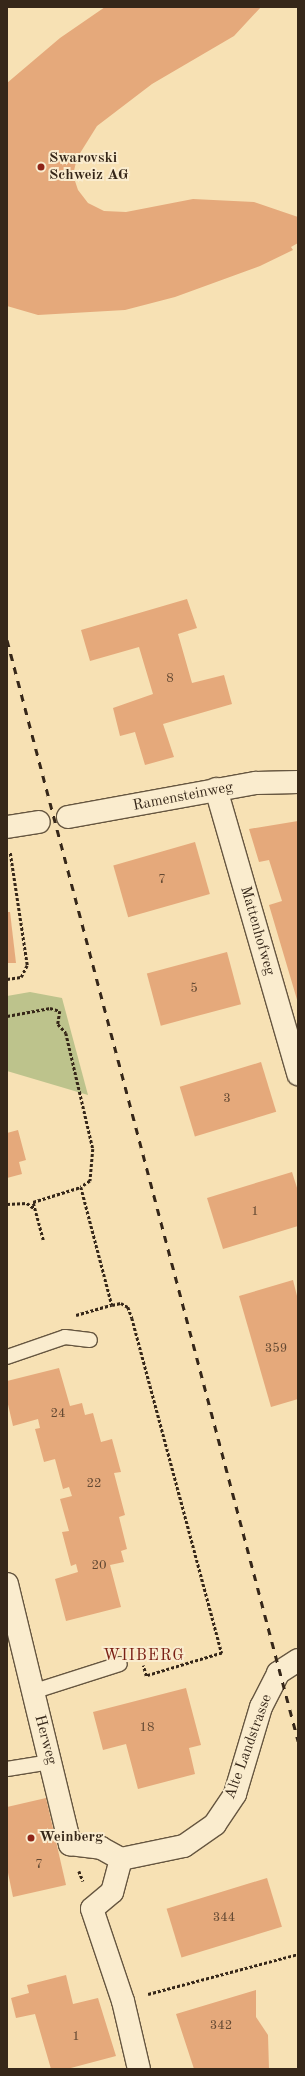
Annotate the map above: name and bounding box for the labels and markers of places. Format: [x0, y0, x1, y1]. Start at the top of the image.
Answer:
place label: Swarovski Schweiz AG [49, 149, 129, 184]
marker: Swarovski Schweiz AG [36, 162, 46, 172]
place label: Weinberg [39, 1829, 103, 1847]
marker: Weinberg [26, 1833, 36, 1843]

